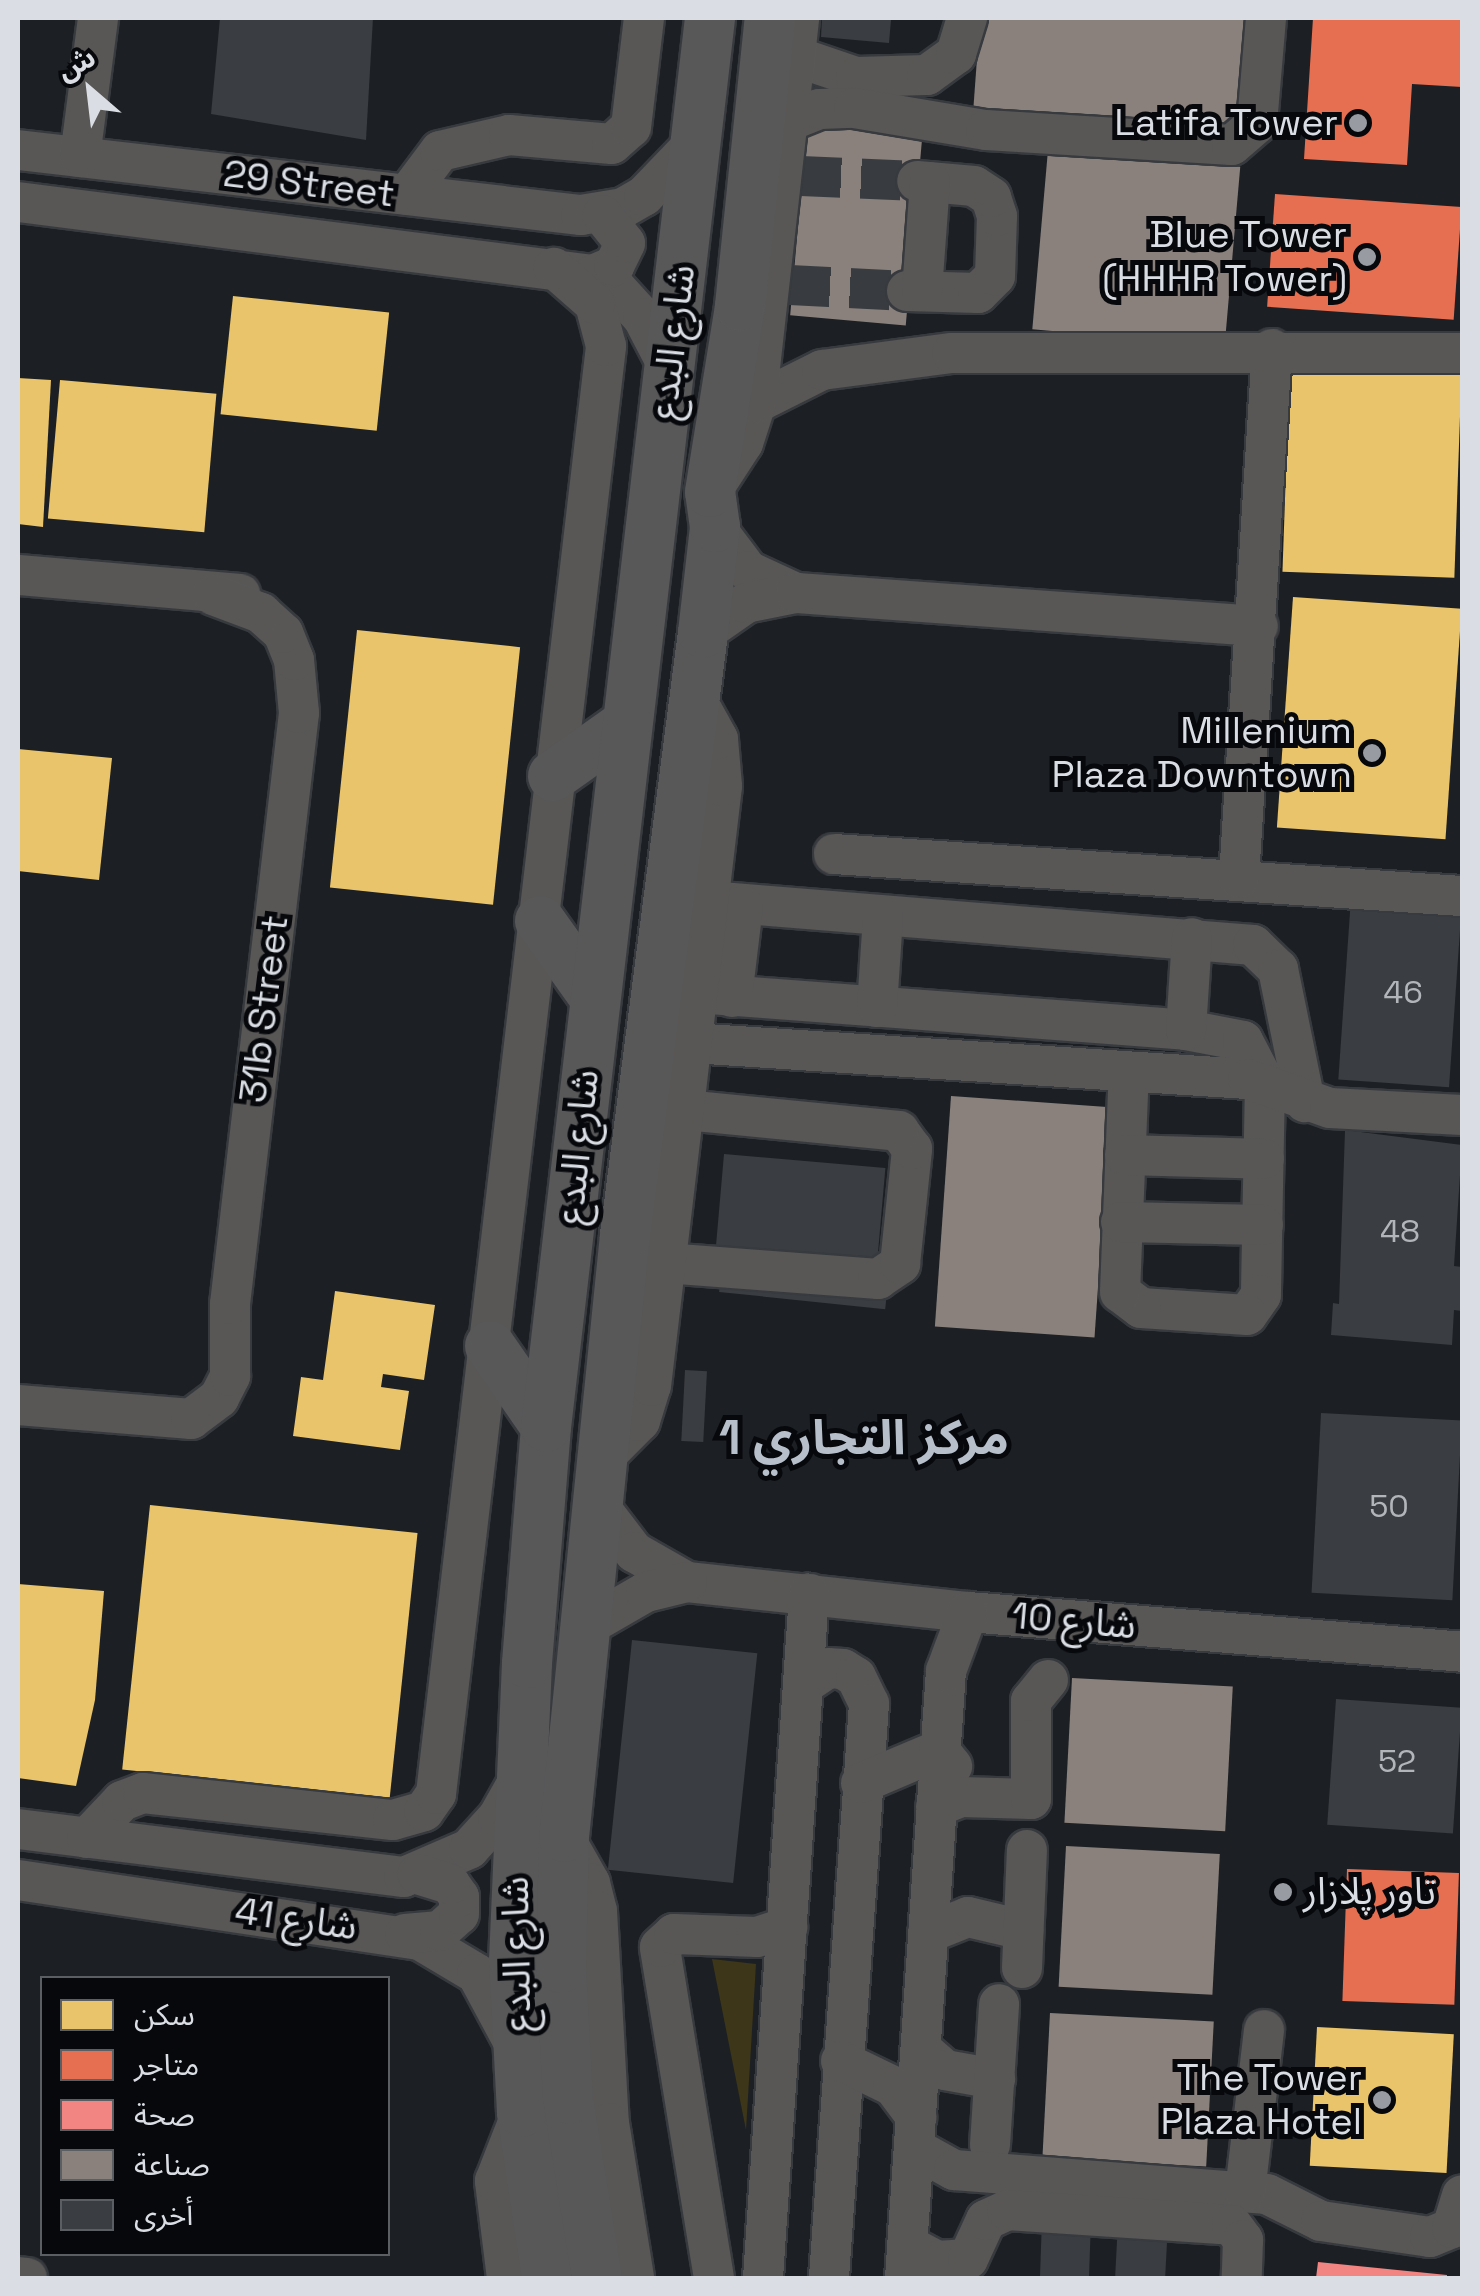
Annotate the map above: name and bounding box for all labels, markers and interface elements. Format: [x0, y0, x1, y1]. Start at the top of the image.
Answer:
text: ش [51, 39, 101, 88]
north arrow [40, 40, 140, 140]
place label: Latifa Tower [1113, 100, 1338, 146]
marker: Latifa Tower [1347, 112, 1369, 134]
street label: 29 Street [221, 151, 397, 217]
place label: Blue Tower (HHHR Tower) [1101, 212, 1347, 302]
marker: Blue Tower (HHHR Tower) [1356, 246, 1378, 268]
street label: شارع البدع [641, 262, 705, 422]
place label: Millenium Plaza Downtown [1052, 708, 1352, 798]
marker: Millenium Plaza Downtown [1361, 742, 1383, 764]
street label: 31b Street [230, 913, 298, 1105]
house number: 46 [1383, 973, 1423, 1011]
street label: شارع البدع [547, 1067, 609, 1227]
house number: 48 [1380, 1212, 1420, 1250]
district label: مركز التجاري 1 [719, 1409, 1009, 1467]
house number: 50 [1369, 1487, 1409, 1525]
street label: شارع 10 [1010, 1593, 1138, 1649]
house number: 52 [1378, 1742, 1416, 1780]
place label: تاور پلازار [1303, 1869, 1436, 1915]
street label: شارع البدع [493, 1876, 541, 2032]
marker: تاور پلازار [1272, 1881, 1294, 1903]
street label: شارع 41 [232, 1888, 360, 1950]
legend [40, 1976, 390, 2256]
text: سكن [134, 1995, 195, 2034]
text: متاجر [134, 2045, 199, 2084]
place label: The Tower Plaza Hotel [1160, 2055, 1362, 2144]
marker: The Tower Plaza Hotel [1371, 2089, 1393, 2111]
text: صحة [134, 2095, 195, 2134]
text: صناعة [134, 2145, 210, 2184]
text: أخرى [134, 2195, 193, 2234]

